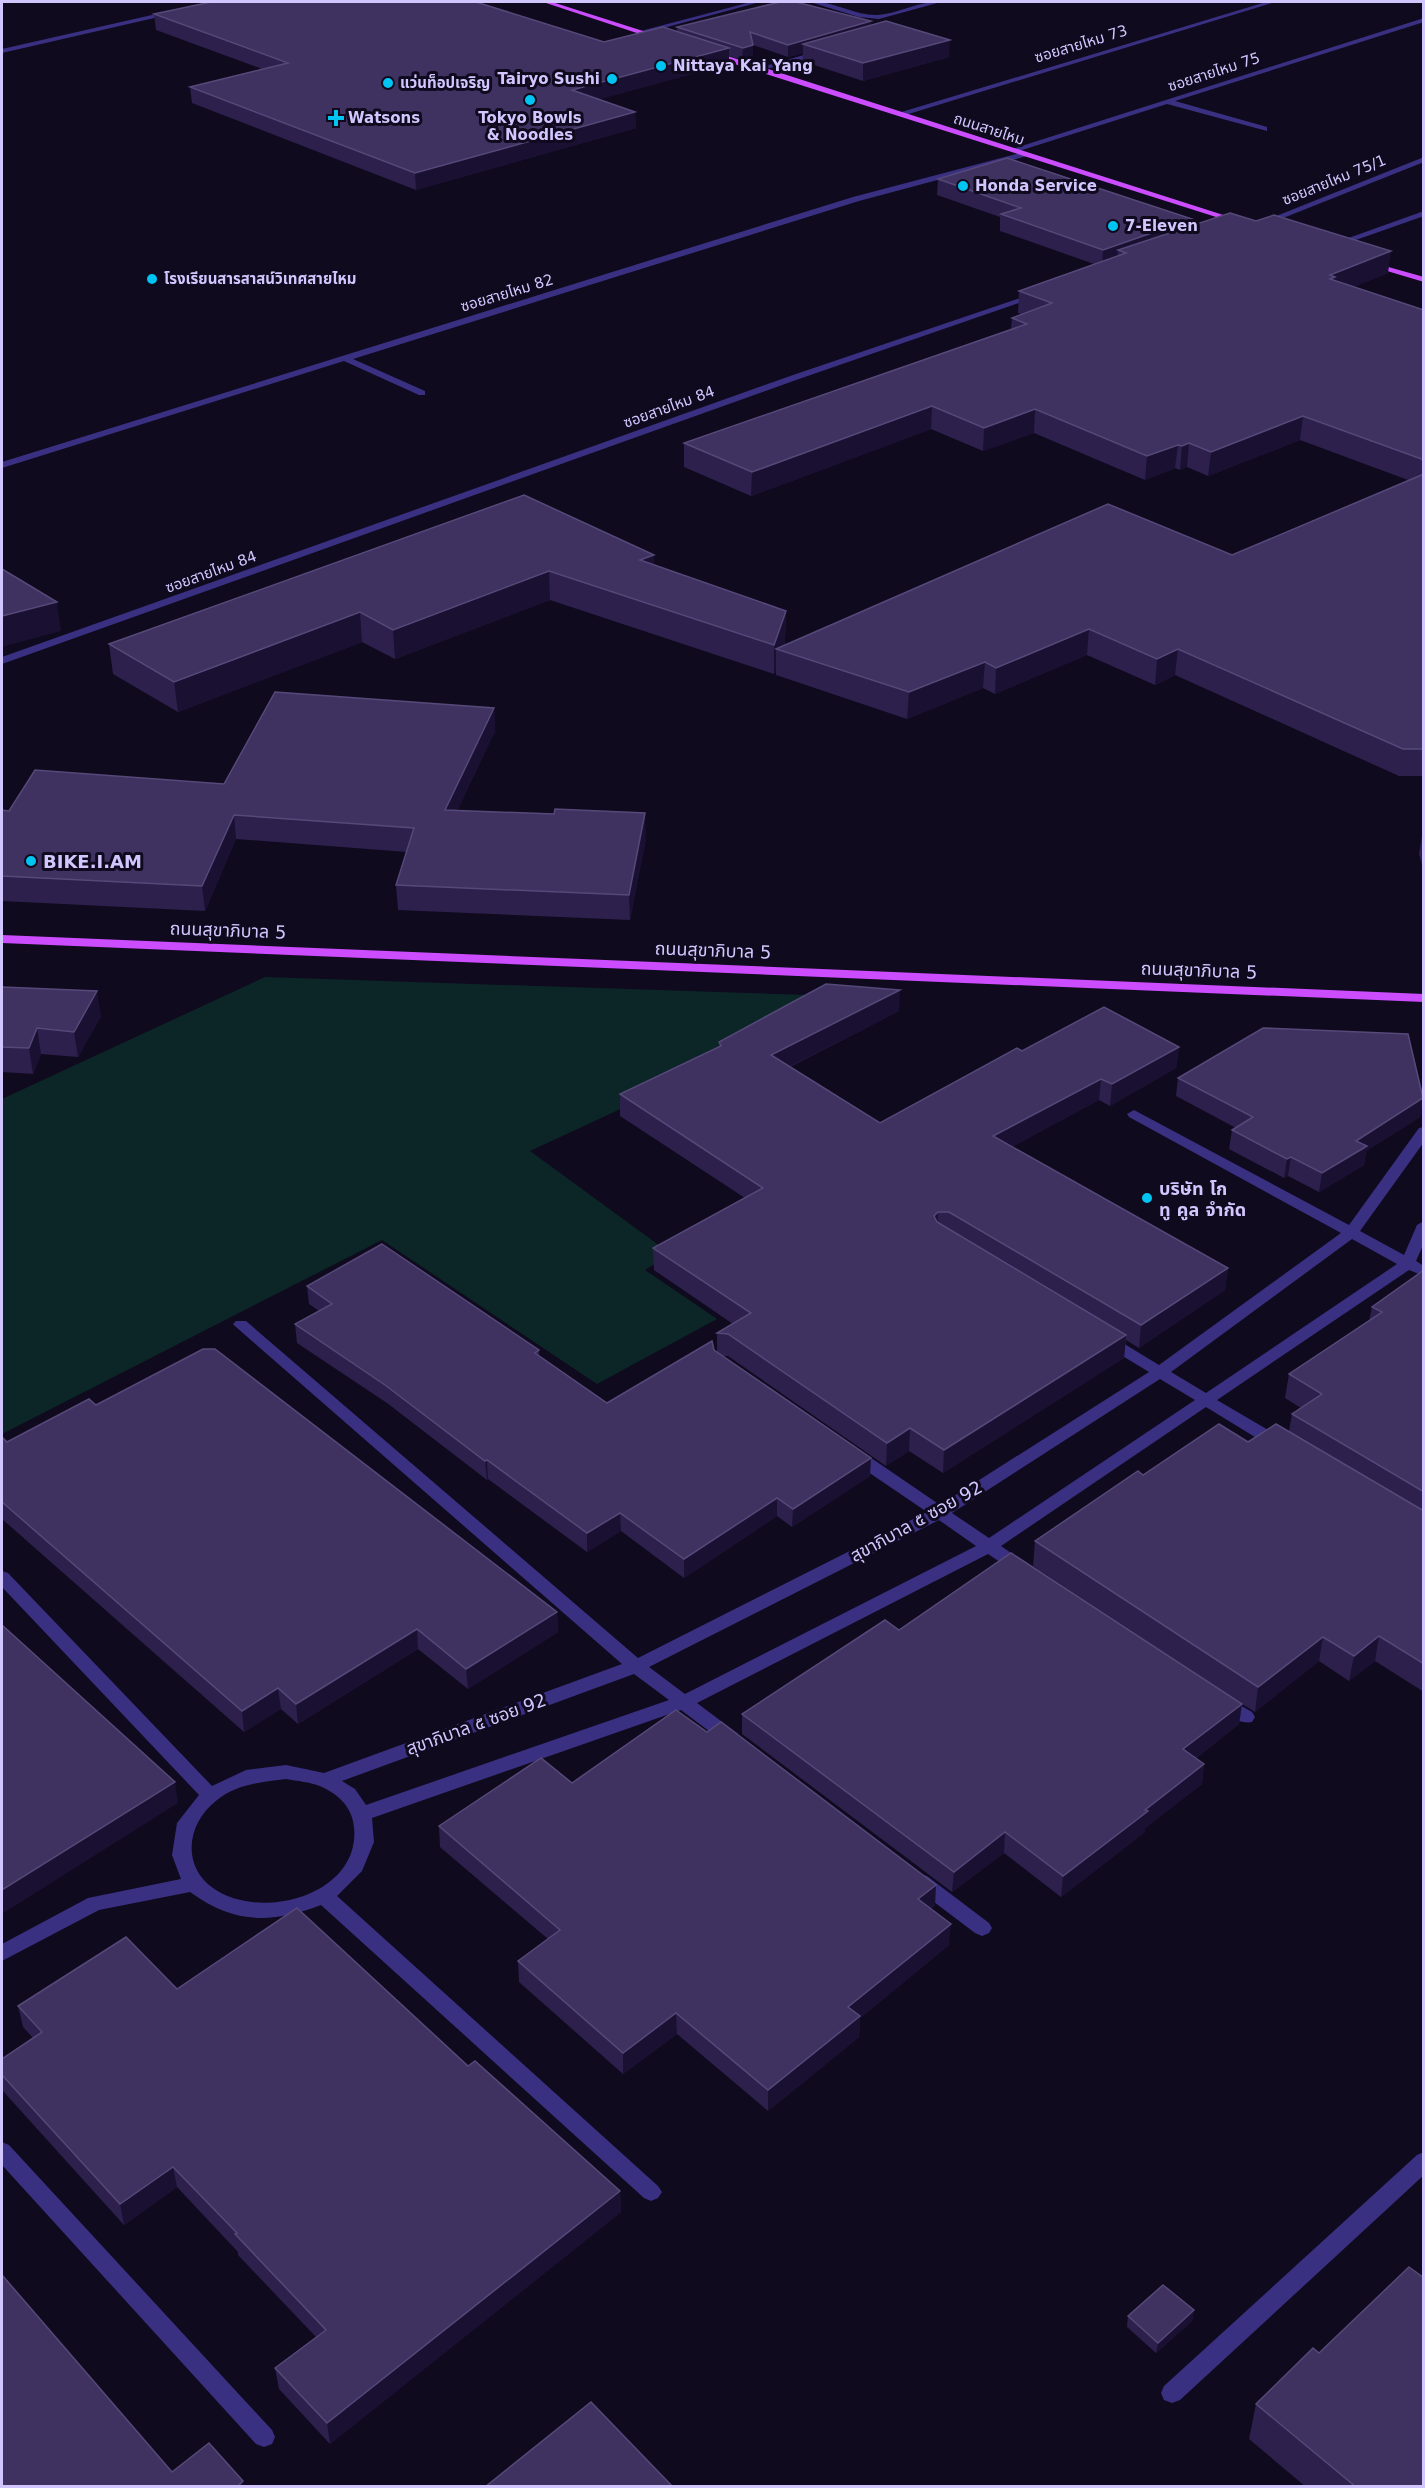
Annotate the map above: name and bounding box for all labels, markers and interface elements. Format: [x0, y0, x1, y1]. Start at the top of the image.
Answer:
street label: ซอยสายไหม 73 [1033, 21, 1129, 67]
street label: ซอยสายไหม 75 [1166, 49, 1262, 95]
place label: Nittaya Kai Yang [673, 57, 813, 75]
marker: Nittaya Kai Yang [654, 59, 668, 73]
place label: Tairyo Sushi [498, 70, 600, 88]
marker: Tairyo Sushi [605, 72, 619, 86]
place label: แว่นท็อปเจริญ [400, 74, 490, 92]
marker: แว่นท็อปเจริญ [381, 76, 395, 90]
marker: Tokyo Bowls & Noodles [523, 93, 537, 107]
place label: Watsons [348, 109, 420, 127]
place label: Tokyo Bowls & Noodles [478, 109, 582, 144]
street label: ถนนสายไหม [951, 109, 1027, 149]
marker: Watsons [329, 111, 343, 125]
street label: ซอยสายไหม 75/1 [1279, 151, 1389, 209]
place label: Honda Service [975, 177, 1097, 195]
marker: Honda Service [956, 179, 970, 193]
place label: 7-Eleven [1125, 217, 1198, 235]
marker: 7-Eleven [1106, 219, 1120, 233]
place label: โรงเรียนสารสาสน์วิเทศสายไหม [164, 270, 356, 288]
street label: ซอยสายไหม 82 [459, 270, 555, 316]
marker: โรงเรียนสารสาสน์วิเทศสายไหม [145, 272, 159, 286]
street label: ซอยสายไหม 84 [621, 382, 717, 432]
street label: ซอยสายไหม 84 [163, 547, 259, 597]
place label: BIKE.I.AM [43, 851, 142, 872]
marker: BIKE.I.AM [24, 854, 38, 868]
street label: ถนนสุขาภิบาล 5 [169, 917, 287, 944]
street label: ถนนสุขาภิบาล 5 [654, 937, 772, 964]
street label: ถนนสุขาภิบาล 5 [1140, 957, 1258, 984]
place label: บริษัท โก ทู คูล จำกัด [1159, 1178, 1246, 1221]
marker: บริษัท โก ทู คูล จำกัด [1140, 1191, 1154, 1205]
street label: สุขาภิบาล ๕ ซอย 92 [846, 1476, 986, 1567]
street label: สุขาภิบาล ๕ ซอย 92 [403, 1689, 549, 1760]

